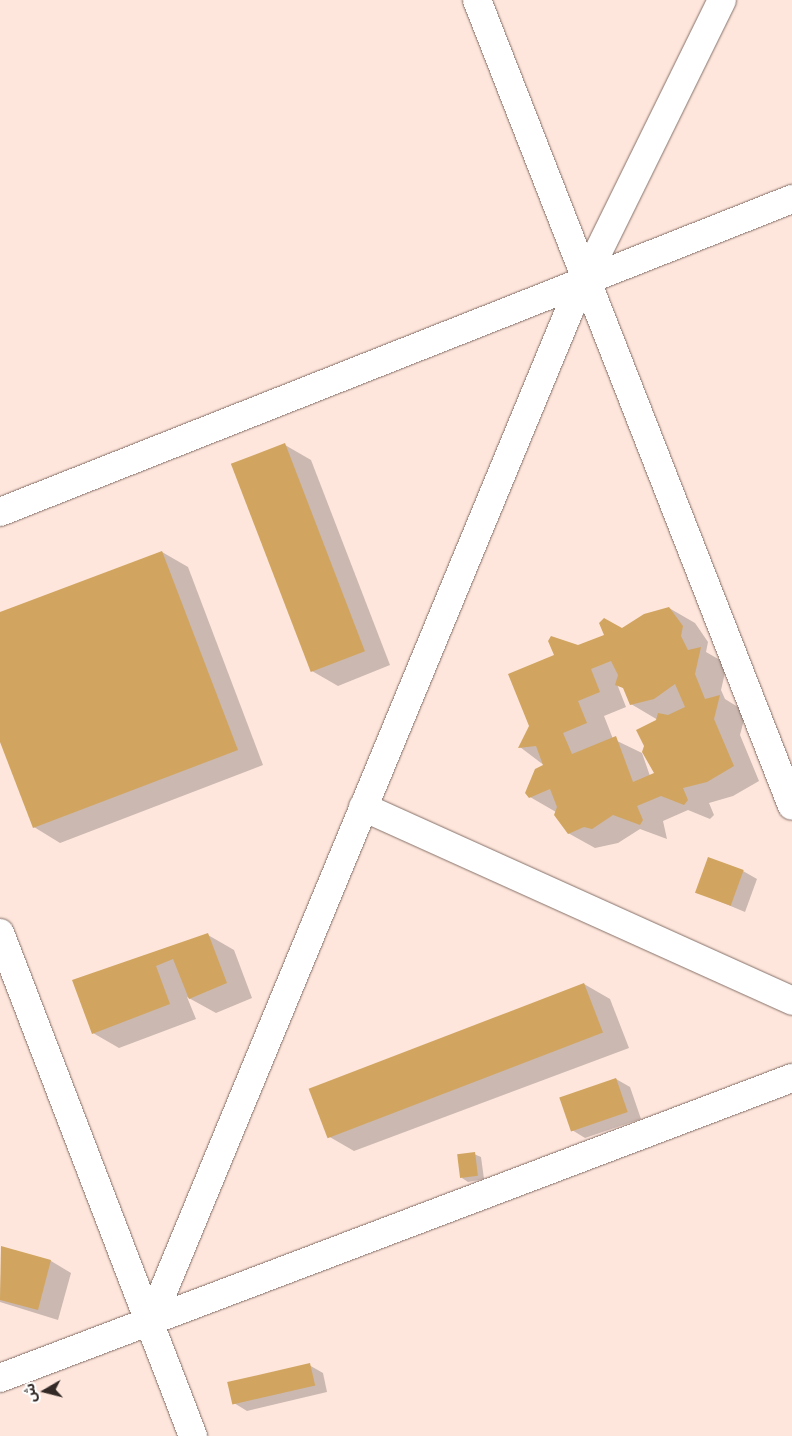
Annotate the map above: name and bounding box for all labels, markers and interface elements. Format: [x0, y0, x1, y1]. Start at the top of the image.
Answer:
north arrow [20, 1366, 70, 1416]
text: ش [21, 1382, 39, 1404]

